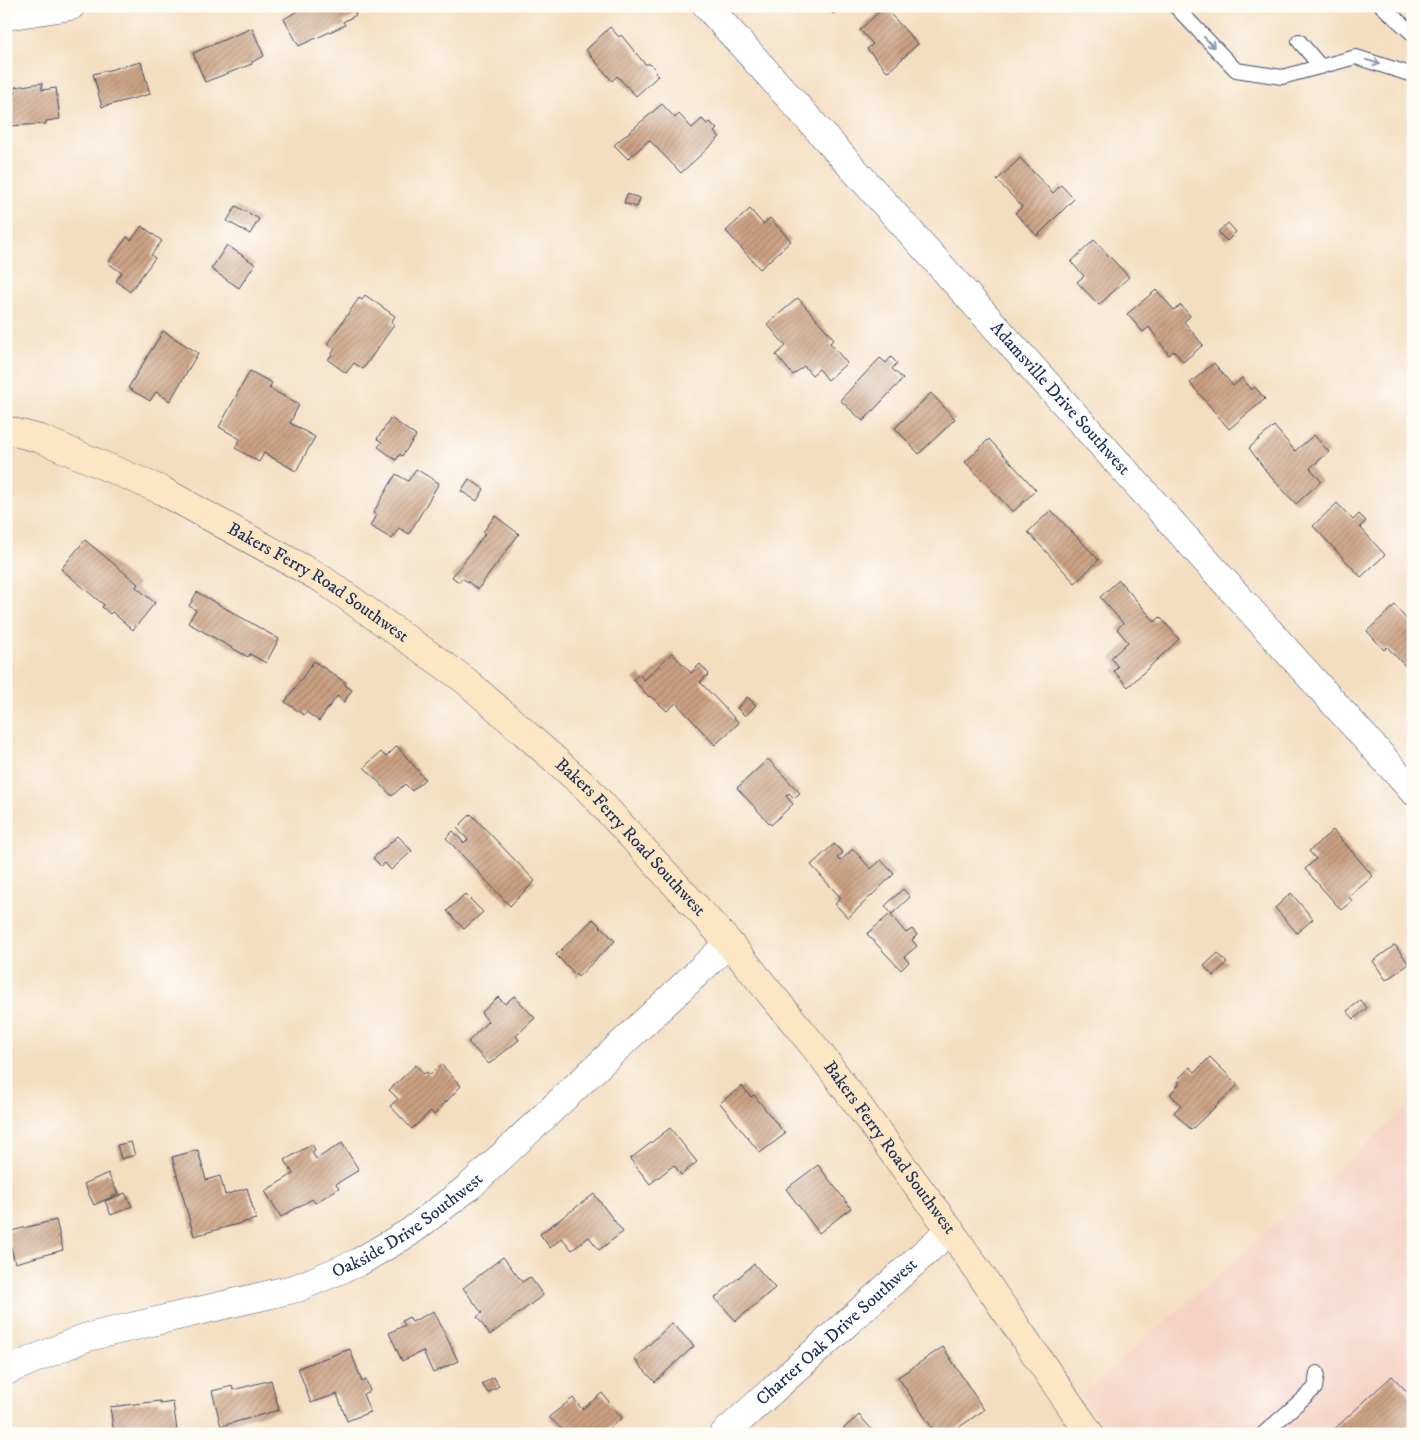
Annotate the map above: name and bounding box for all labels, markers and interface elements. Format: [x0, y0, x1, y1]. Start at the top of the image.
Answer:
one-way arrow [1203, 35, 1215, 48]
one-way arrow [1364, 58, 1380, 67]
street label: Adamsville Drive Southwest [985, 317, 1135, 480]
street label: Bakers Ferry Road Southwest [224, 518, 413, 648]
street label: Bakers Ferry Road Southwest [550, 754, 710, 921]
street label: Bakers Ferry Road Southwest [818, 1057, 961, 1239]
street label: Oakside Drive Southwest [329, 1168, 488, 1283]
street label: Charter Oak Drive Southwest [752, 1254, 922, 1411]

